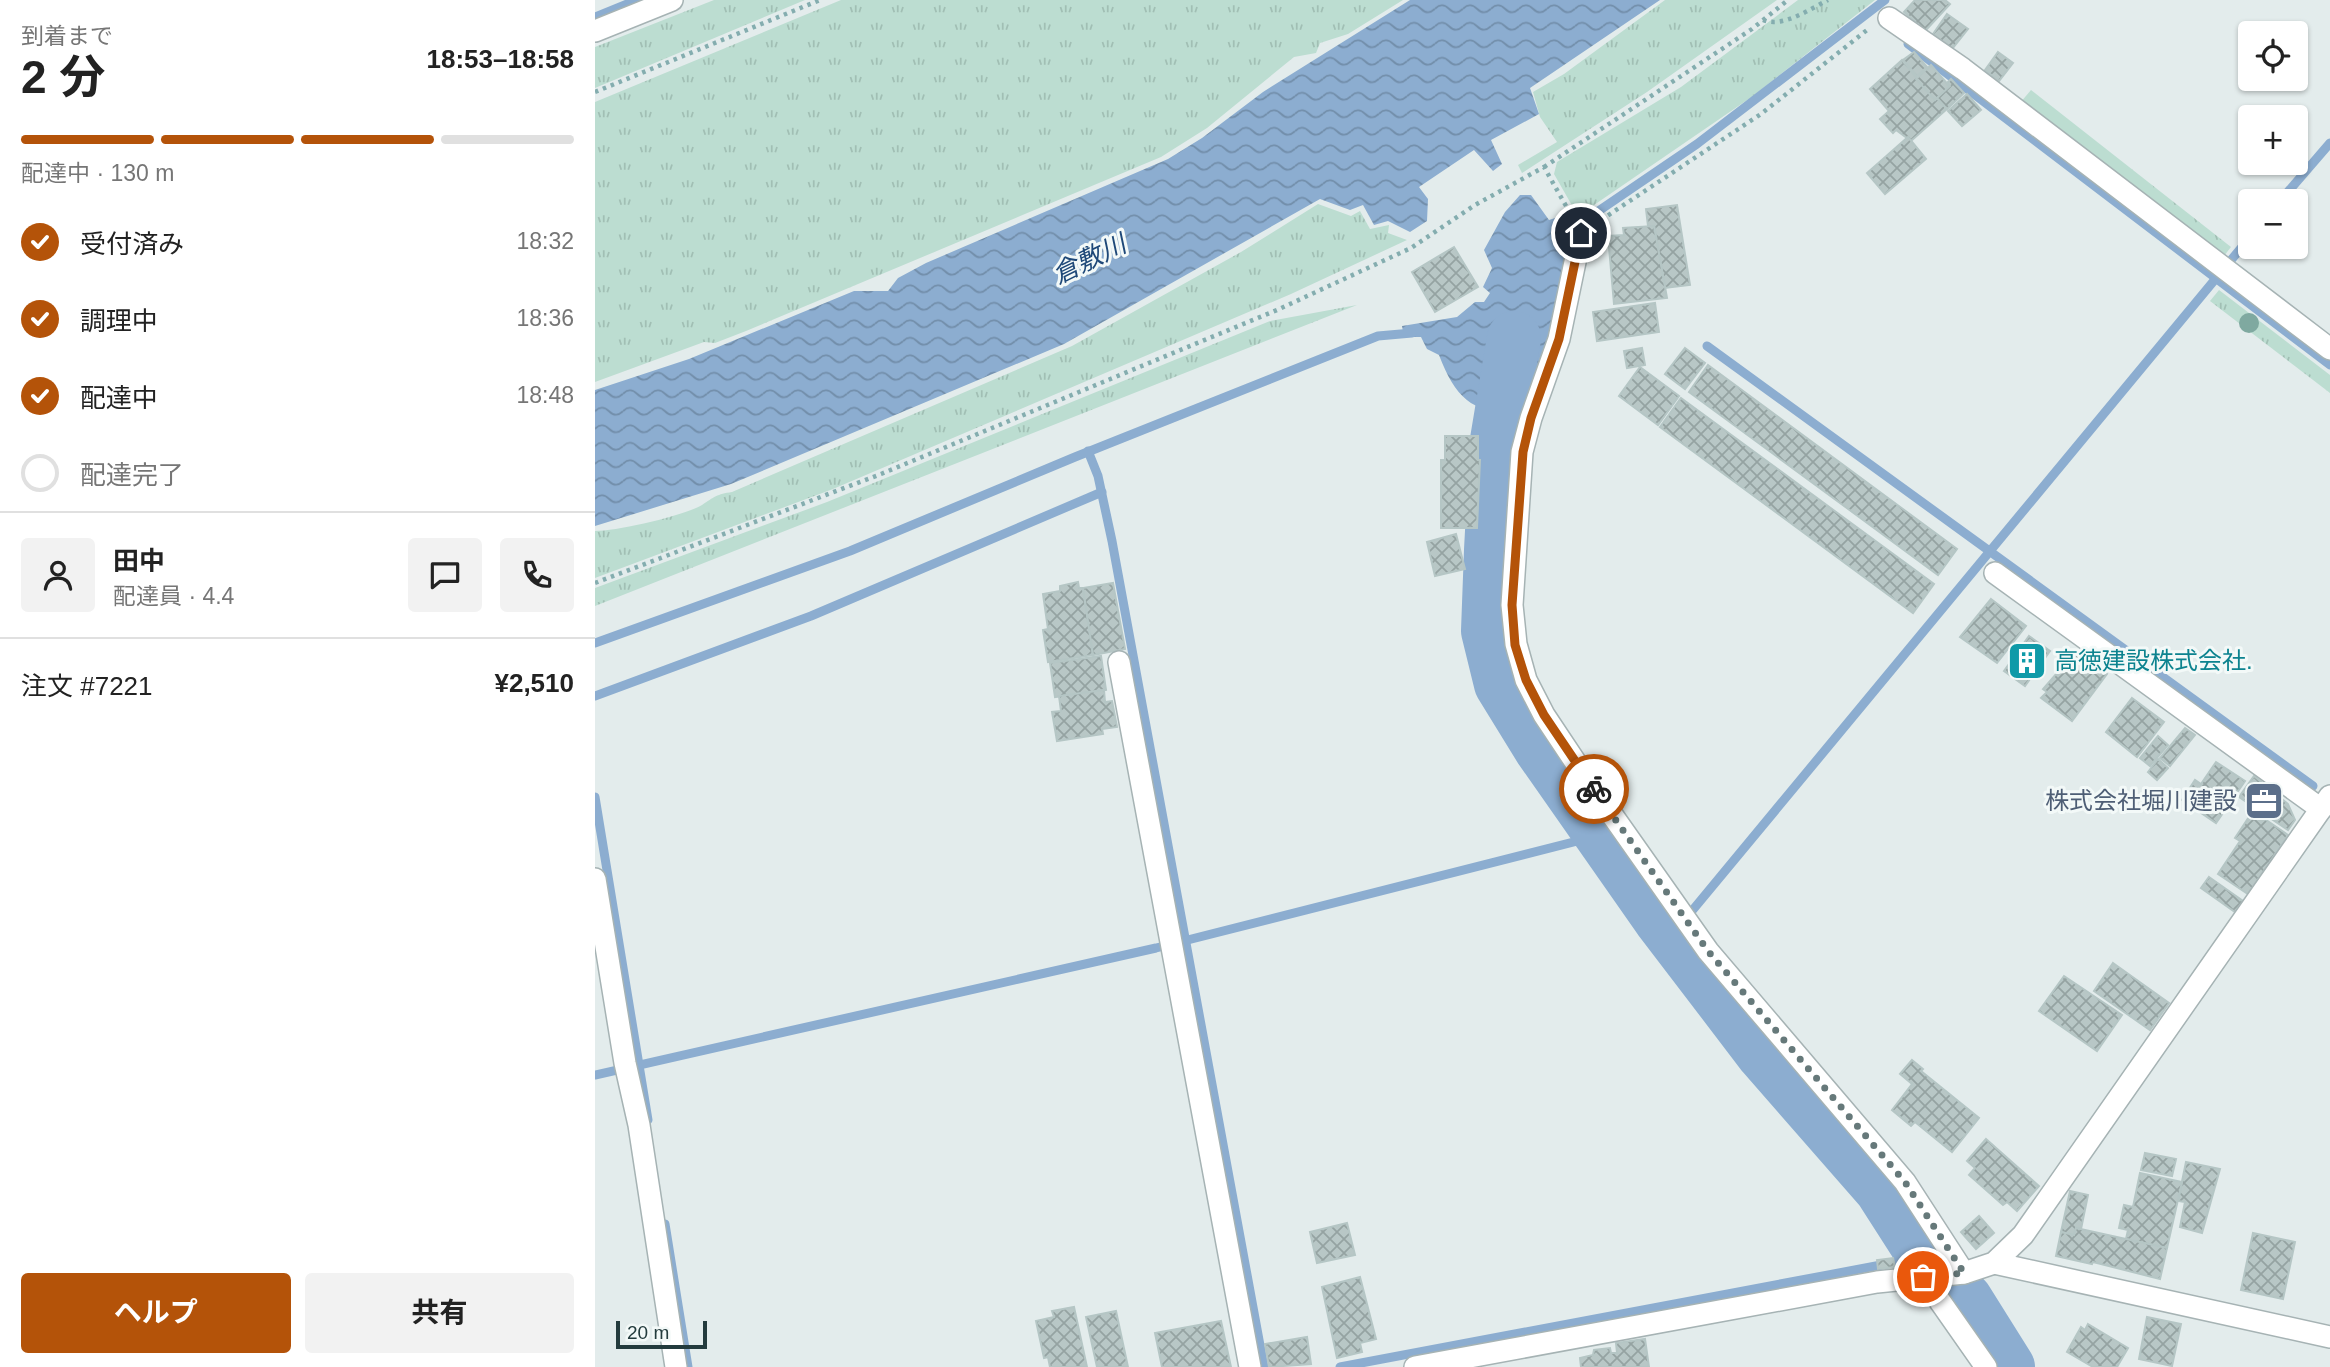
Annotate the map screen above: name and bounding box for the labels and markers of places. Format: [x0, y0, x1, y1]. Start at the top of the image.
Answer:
pin [1551, 203, 1611, 263]
building icon: 高徳建設株式会社. [2006, 640, 2048, 682]
place label: 高徳建設株式会社. [2054, 647, 2253, 674]
office icon: 株式会社堀川建設 [2243, 780, 2285, 822]
place label: 株式会社堀川建設 [2045, 787, 2237, 814]
pin [1893, 1247, 1953, 1307]

